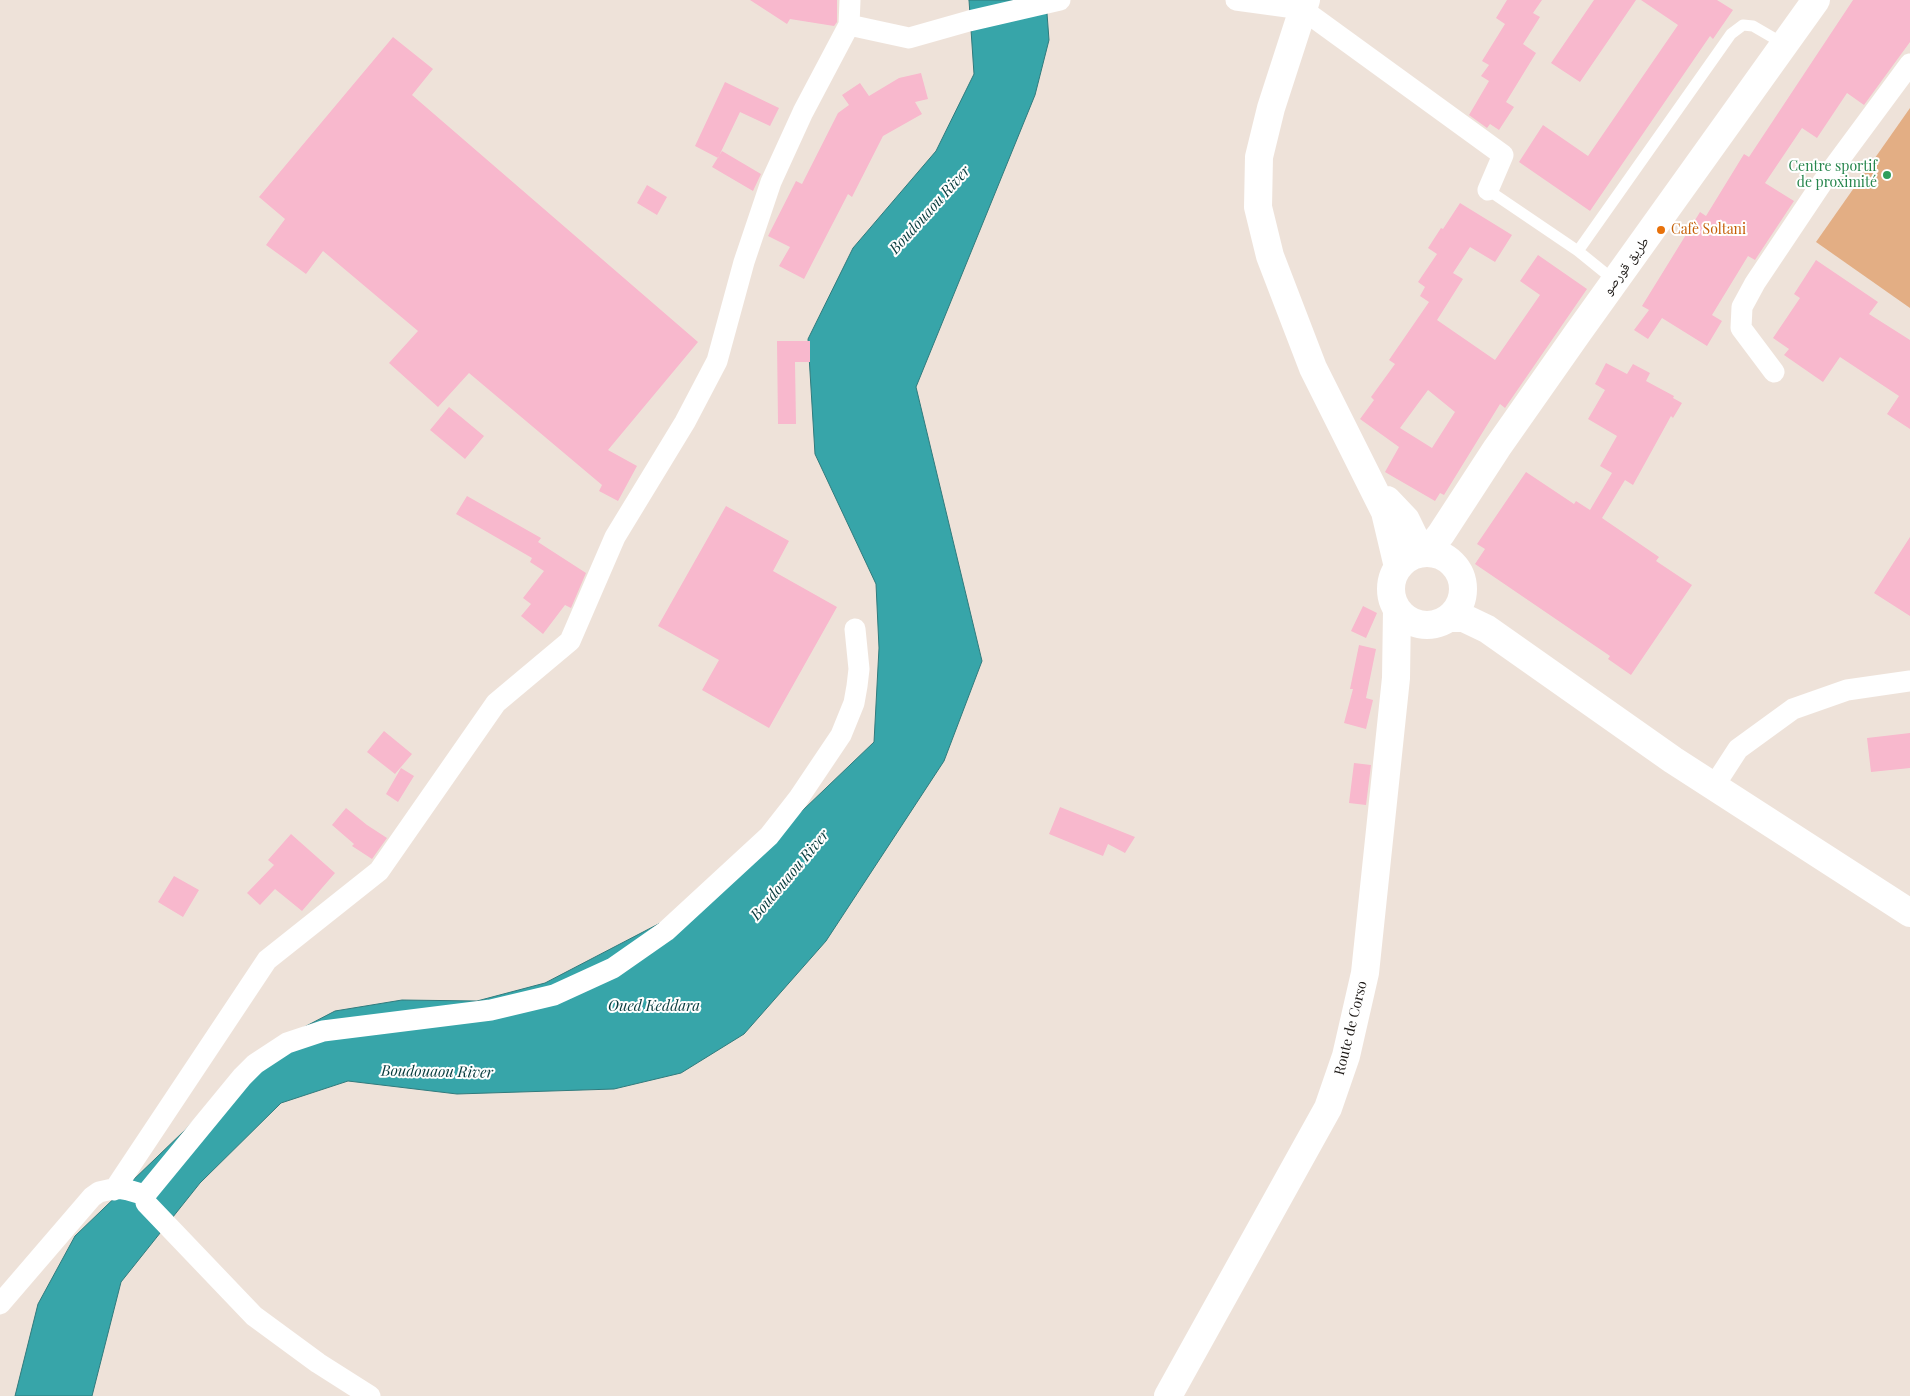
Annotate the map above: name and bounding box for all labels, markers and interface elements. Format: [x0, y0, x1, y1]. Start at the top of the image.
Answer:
place label: Centre sportif de proximité [1788, 159, 1877, 192]
water label: Boudouaou River [886, 162, 974, 258]
marker: Centre sportif de proximité [1881, 169, 1893, 181]
place label: Cafè Soltani [1671, 222, 1746, 238]
marker: Cafè Soltani [1655, 224, 1667, 236]
street label: طريق قورصو [1599, 234, 1653, 298]
water label: Boudouaou River [747, 826, 833, 924]
street label: Route de Corso [1331, 979, 1371, 1077]
water label: Oued Keddara [608, 997, 700, 1015]
water label: Boudouaou River [381, 1062, 493, 1082]

